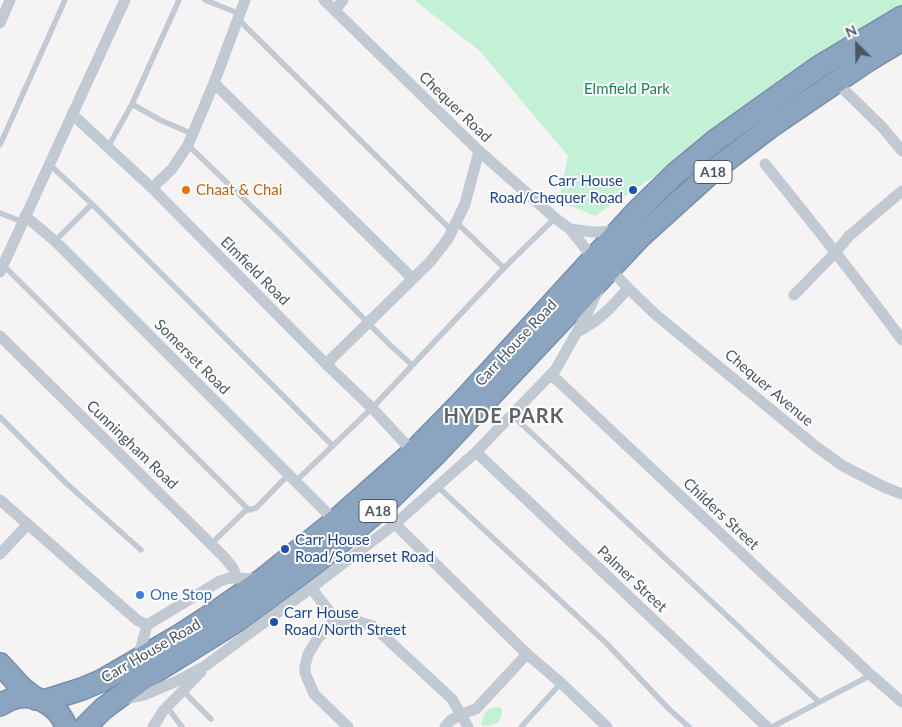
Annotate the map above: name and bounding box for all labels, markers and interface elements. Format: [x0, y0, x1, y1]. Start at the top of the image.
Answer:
north arrow [832, 20, 882, 70]
text: N [843, 21, 859, 41]
street label: Chequer Road [415, 68, 495, 146]
park label: Elmfield Park [584, 80, 670, 98]
road number: A18 [694, 160, 732, 183]
place label: Carr House Road/Chequer Road [490, 172, 623, 207]
place label: Chaat & Chai [196, 181, 282, 199]
marker: Chaat & Chai [180, 184, 192, 196]
marker: Carr House Road/Chequer Road [627, 184, 639, 196]
street label: Elmfield Road [217, 233, 293, 309]
street label: Carr House Road [471, 296, 561, 390]
street label: Somerset Road [151, 316, 233, 398]
street label: Chequer Avenue [721, 346, 817, 430]
street label: Cunningham Road [83, 397, 181, 493]
district label: HYDE PARK [442, 405, 566, 429]
street label: Childers Street [679, 474, 763, 554]
road number: A18 [359, 500, 397, 522]
place label: Carr House Road/Somerset Road [295, 531, 434, 566]
street label: Palmer Street [593, 542, 671, 616]
marker: Carr House Road/Somerset Road [279, 543, 291, 555]
place label: One Stop [150, 586, 212, 604]
marker: One Stop [134, 589, 146, 601]
place label: Carr House Road/North Street [284, 604, 406, 639]
street label: Carr House Road [98, 615, 204, 687]
marker: Carr House Road/North Street [268, 616, 280, 628]

